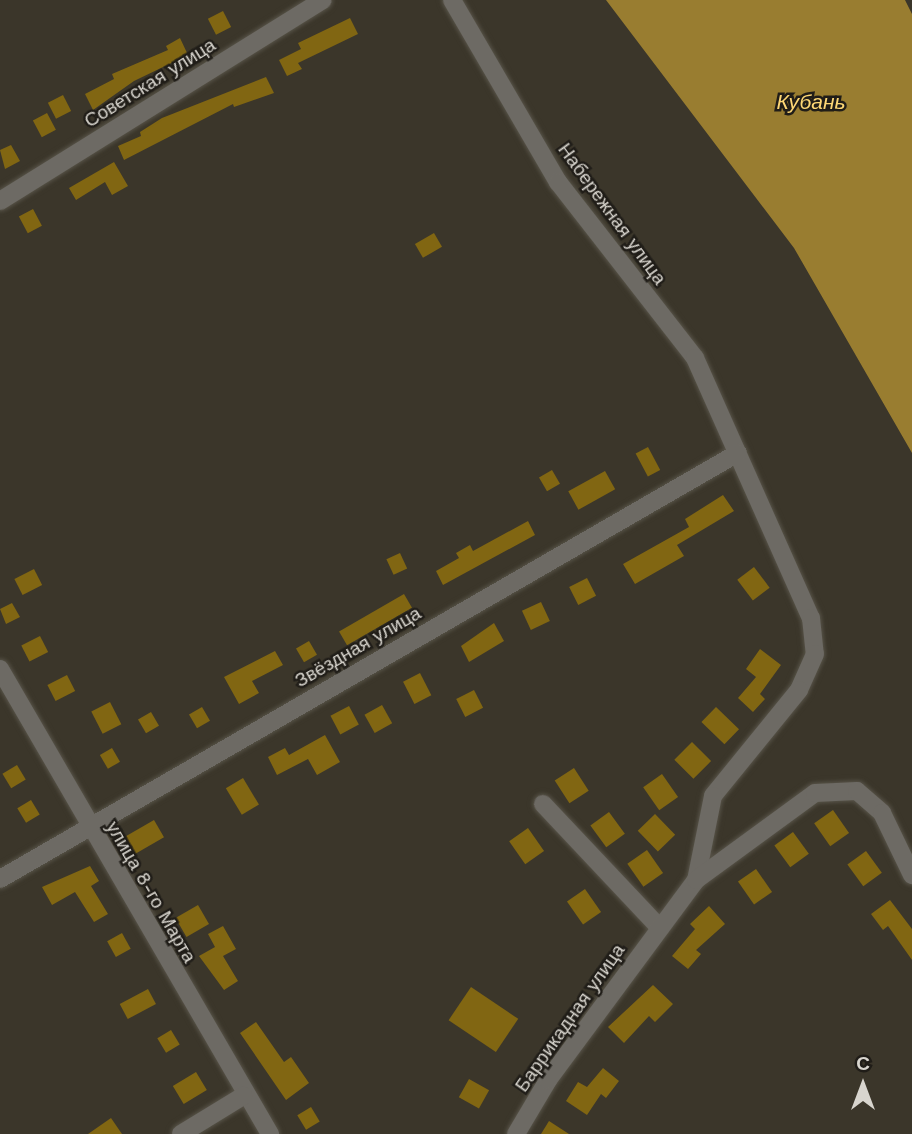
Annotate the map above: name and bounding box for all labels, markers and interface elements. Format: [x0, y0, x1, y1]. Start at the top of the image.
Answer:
street label: Советская улица [80, 33, 220, 133]
water label: Кубань [776, 89, 846, 115]
street label: Набережная улица [553, 139, 671, 289]
street label: Звёздная улица [291, 602, 425, 692]
street label: улица 8-го Марта [101, 817, 201, 967]
street label: Баррикадная улица [510, 940, 630, 1096]
north arrow [828, 1050, 898, 1120]
text: С [856, 1052, 870, 1075]

